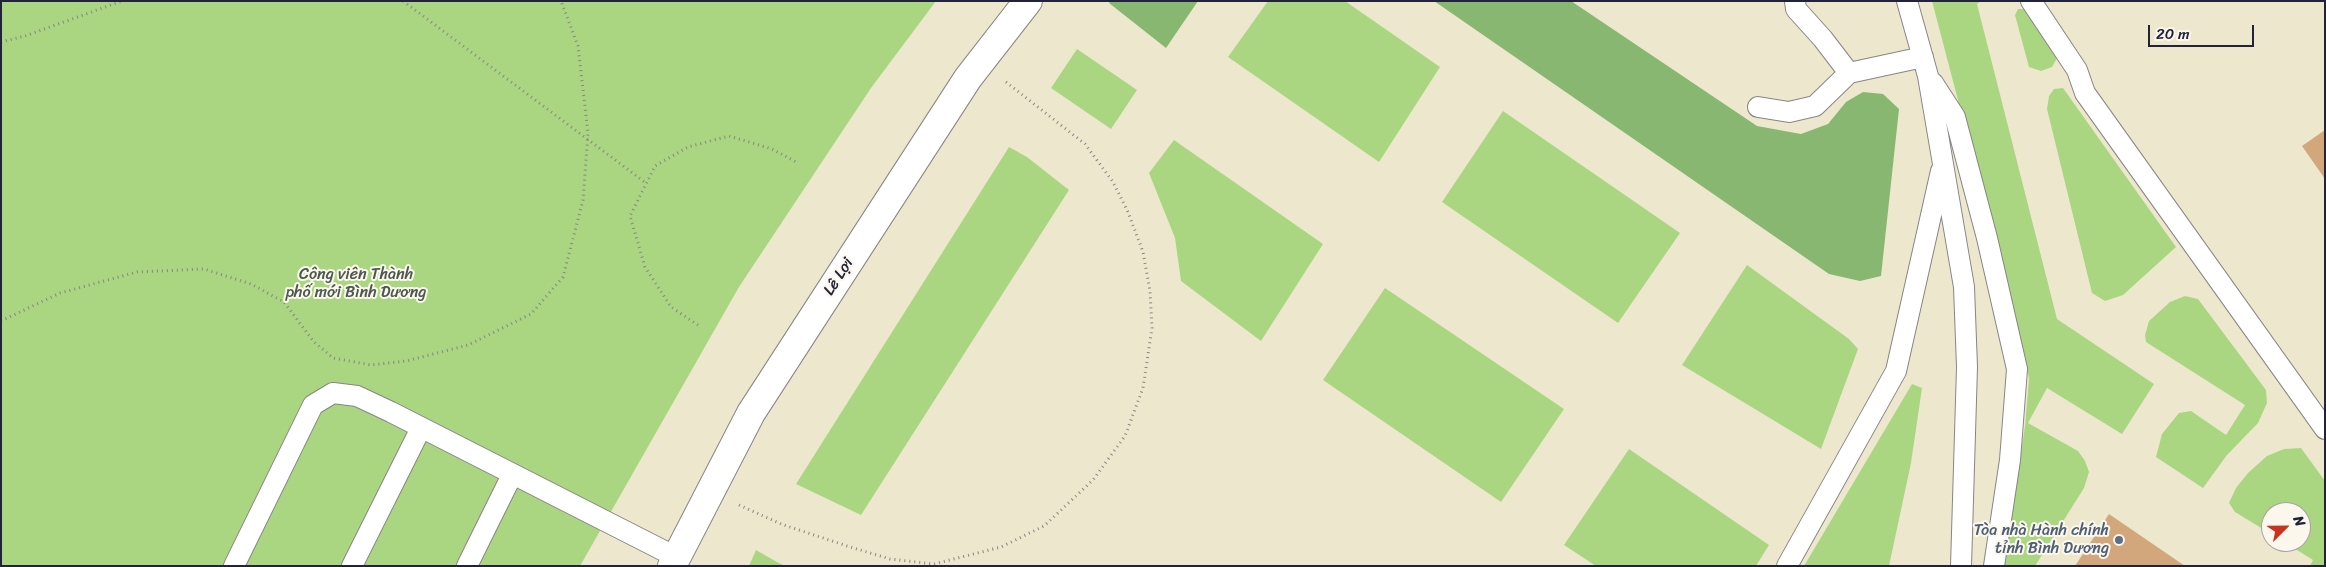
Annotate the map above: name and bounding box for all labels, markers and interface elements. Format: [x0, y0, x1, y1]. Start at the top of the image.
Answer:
scale bar [2151, 15, 2257, 47]
text: 20 m [2156, 21, 2190, 47]
street label: Lê Lợi [820, 255, 858, 299]
park label: Công viên Thành phố mới Bình Dương [286, 265, 426, 303]
north arrow [2261, 502, 2311, 552]
text: N [2286, 512, 2313, 531]
place label: Tòa nhà Hành chính tỉnh Bình Dương [1974, 521, 2109, 559]
marker: Tòa nhà Hành chính tỉnh Bình Dương [2113, 534, 2125, 546]

